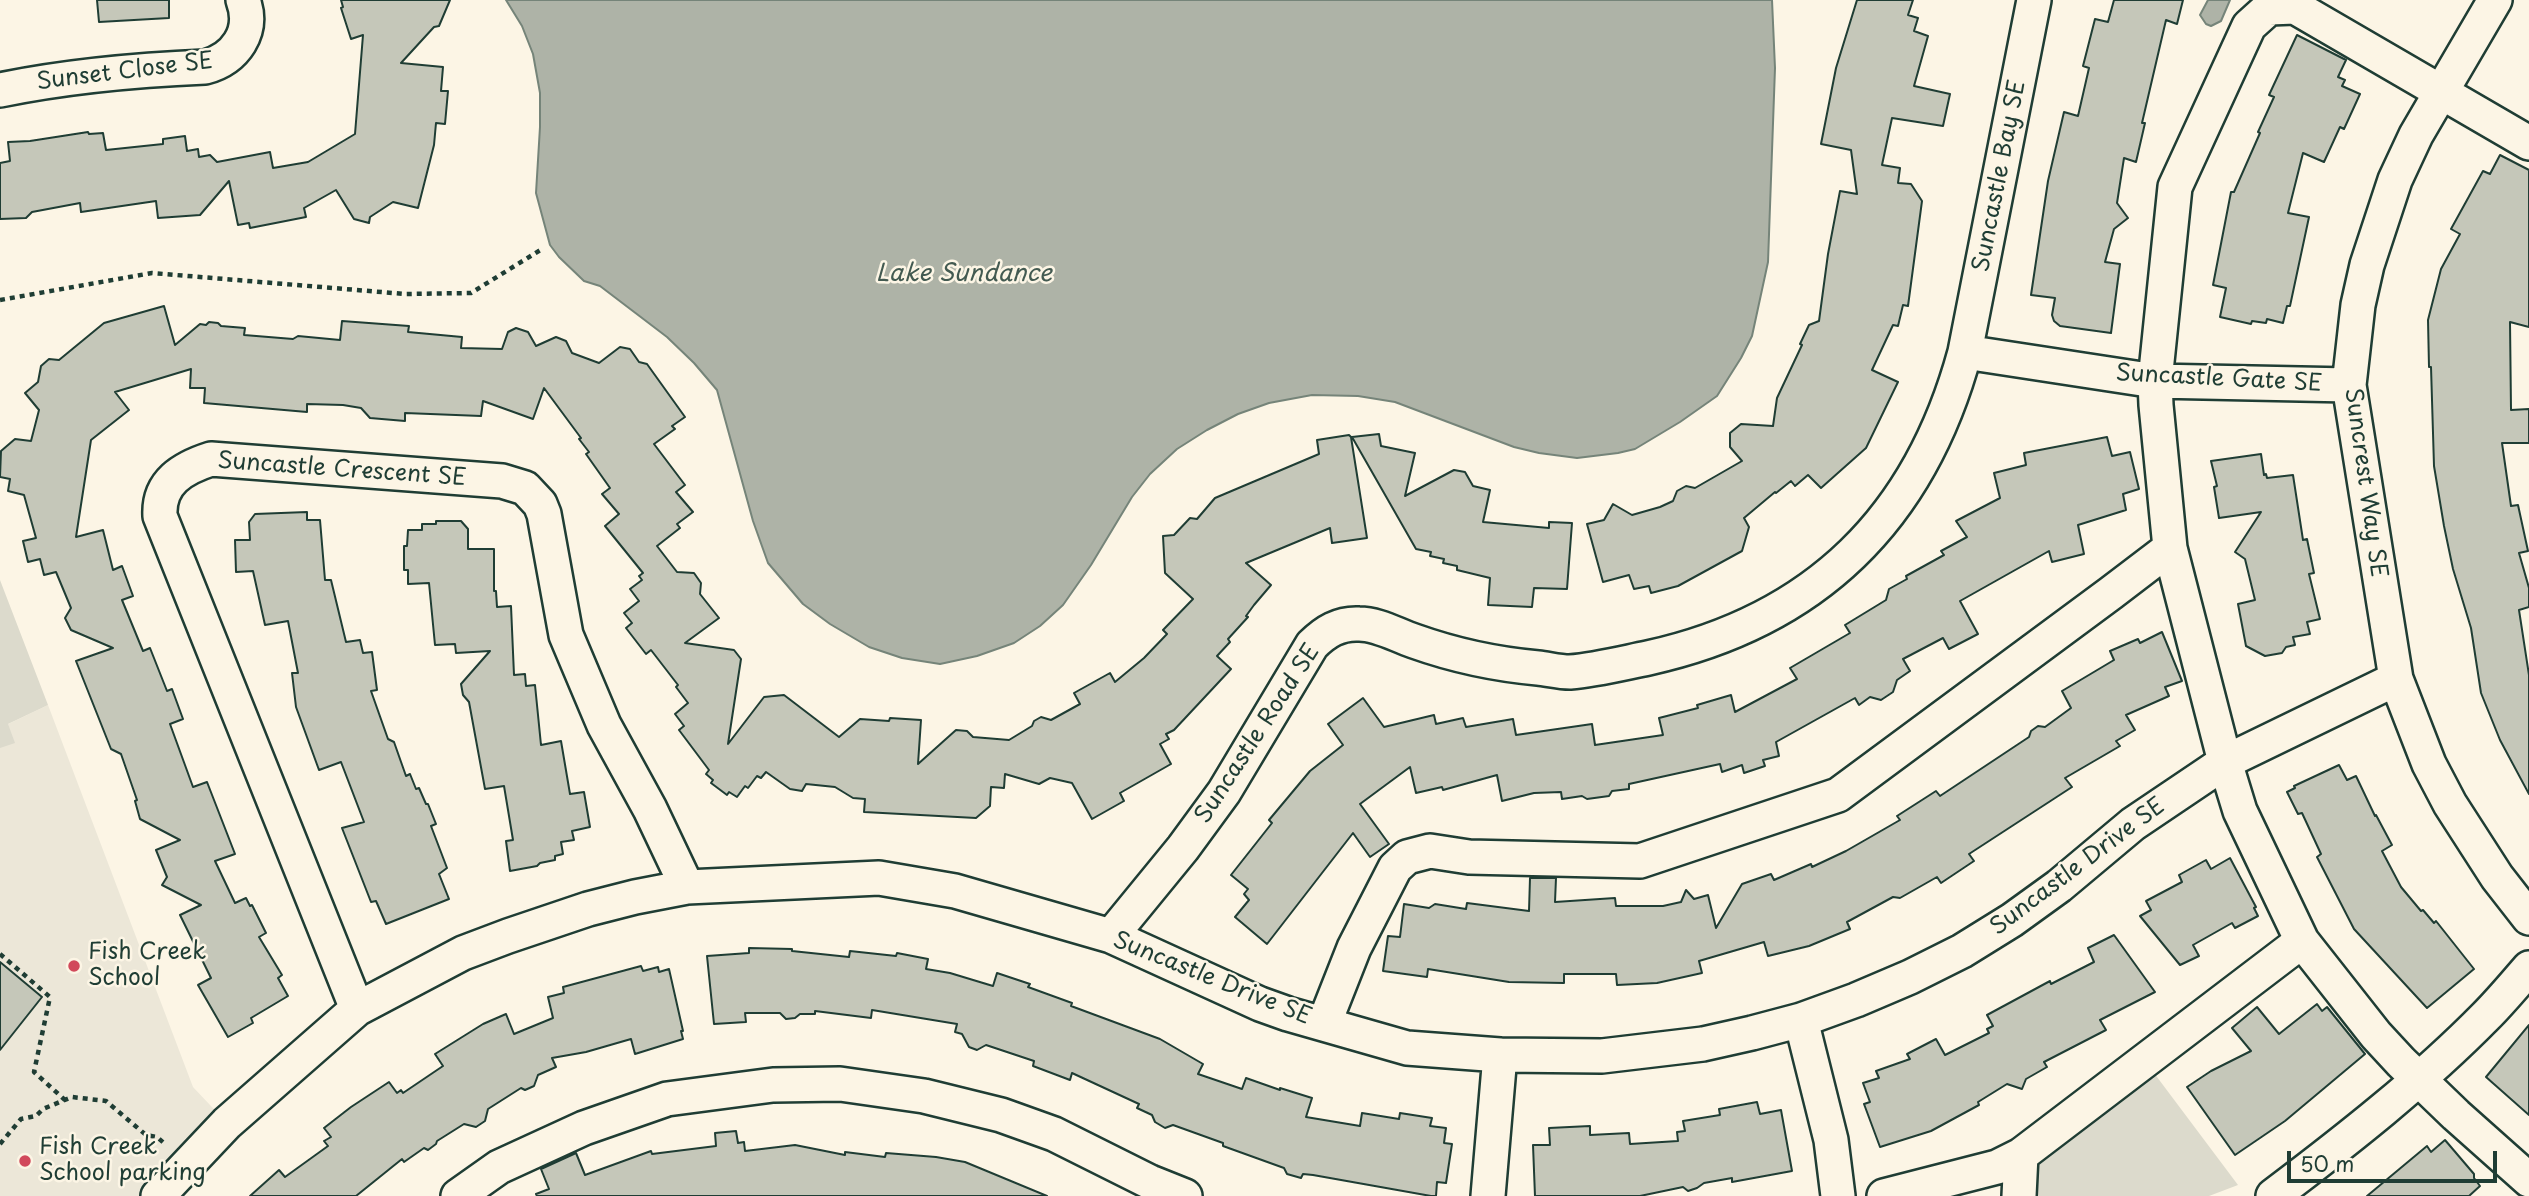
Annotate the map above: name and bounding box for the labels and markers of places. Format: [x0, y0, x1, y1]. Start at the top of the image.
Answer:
place label: Fish Creek School [88, 939, 206, 993]
marker: Fish Creek School [66, 958, 82, 974]
place label: Fish Creek School parking [39, 1134, 206, 1188]
marker: Fish Creek School parking [17, 1153, 33, 1169]

